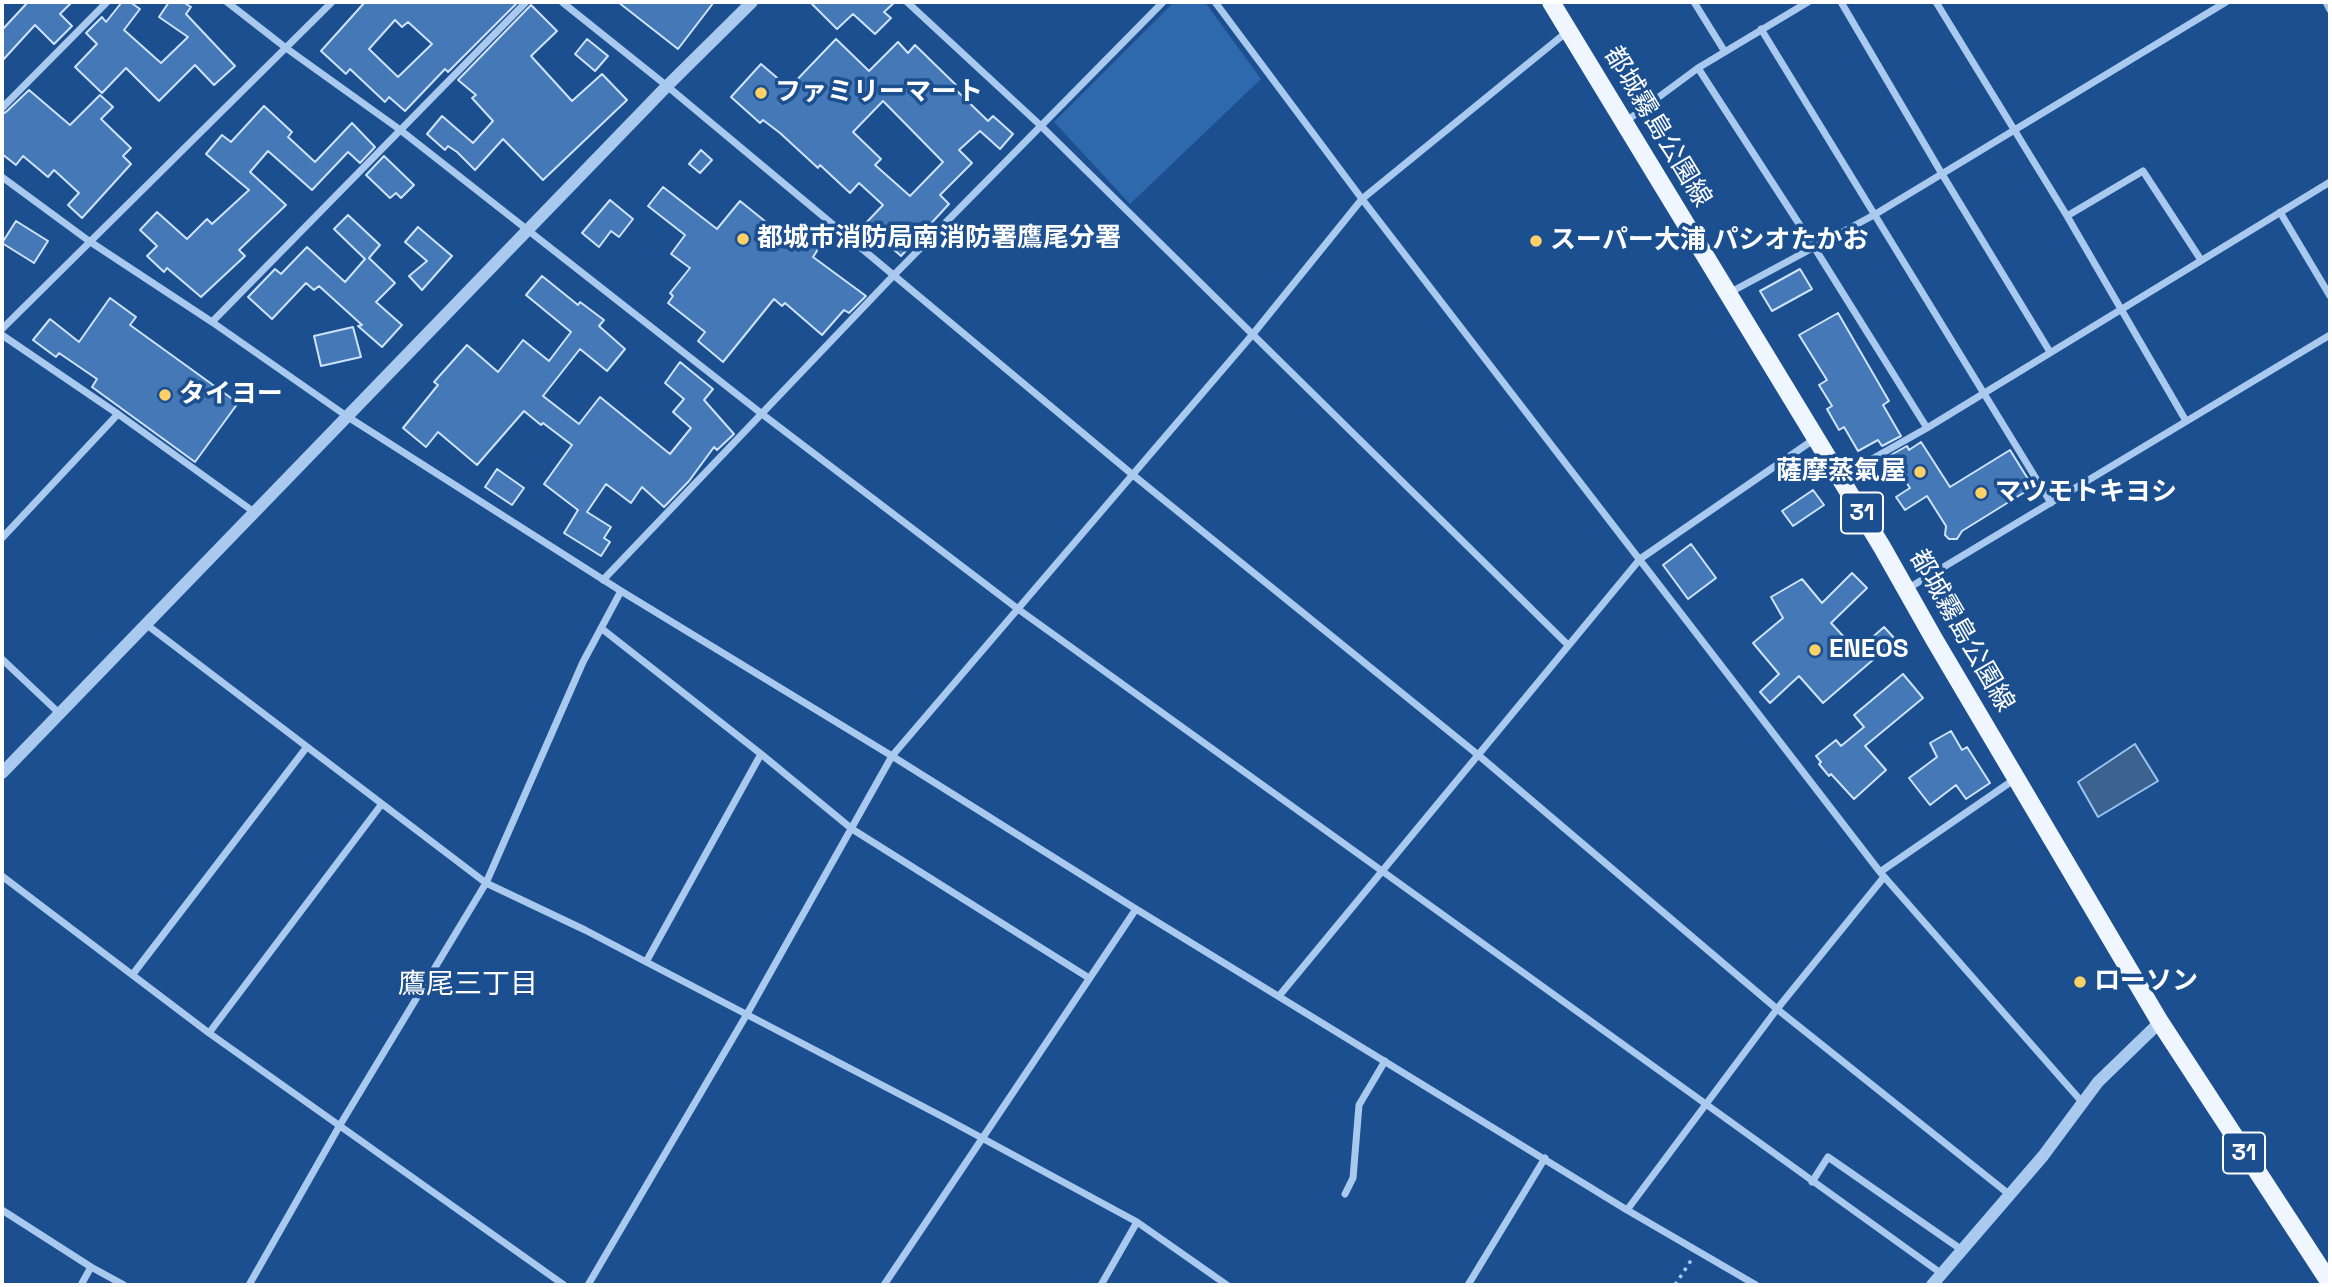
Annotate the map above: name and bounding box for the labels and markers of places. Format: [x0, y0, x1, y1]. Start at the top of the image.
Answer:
place label: ファミリーマート [775, 77, 983, 109]
marker: ファミリーマート [753, 85, 769, 101]
place label: 都城市消防局南消防署鷹尾分署 [757, 223, 1121, 255]
place label: スーパー大浦 パシオたかお [1550, 225, 1869, 257]
marker: 都城市消防局南消防署鷹尾分署 [735, 231, 751, 247]
marker: スーパー大浦 パシオたかお [1528, 233, 1544, 249]
place label: タイヨー [179, 379, 283, 411]
marker: タイヨー [157, 387, 173, 403]
place label: 薩摩蒸氣屋 [1776, 456, 1906, 488]
marker: 薩摩蒸氣屋 [1912, 464, 1928, 480]
place label: マツモトキヨシ [1995, 477, 2177, 509]
marker: マツモトキヨシ [1973, 485, 1989, 501]
place label: ENEOS [1829, 634, 1909, 666]
marker: ENEOS [1807, 642, 1823, 658]
place label: ローソン [2094, 966, 2198, 998]
marker: ローソン [2072, 974, 2088, 990]

